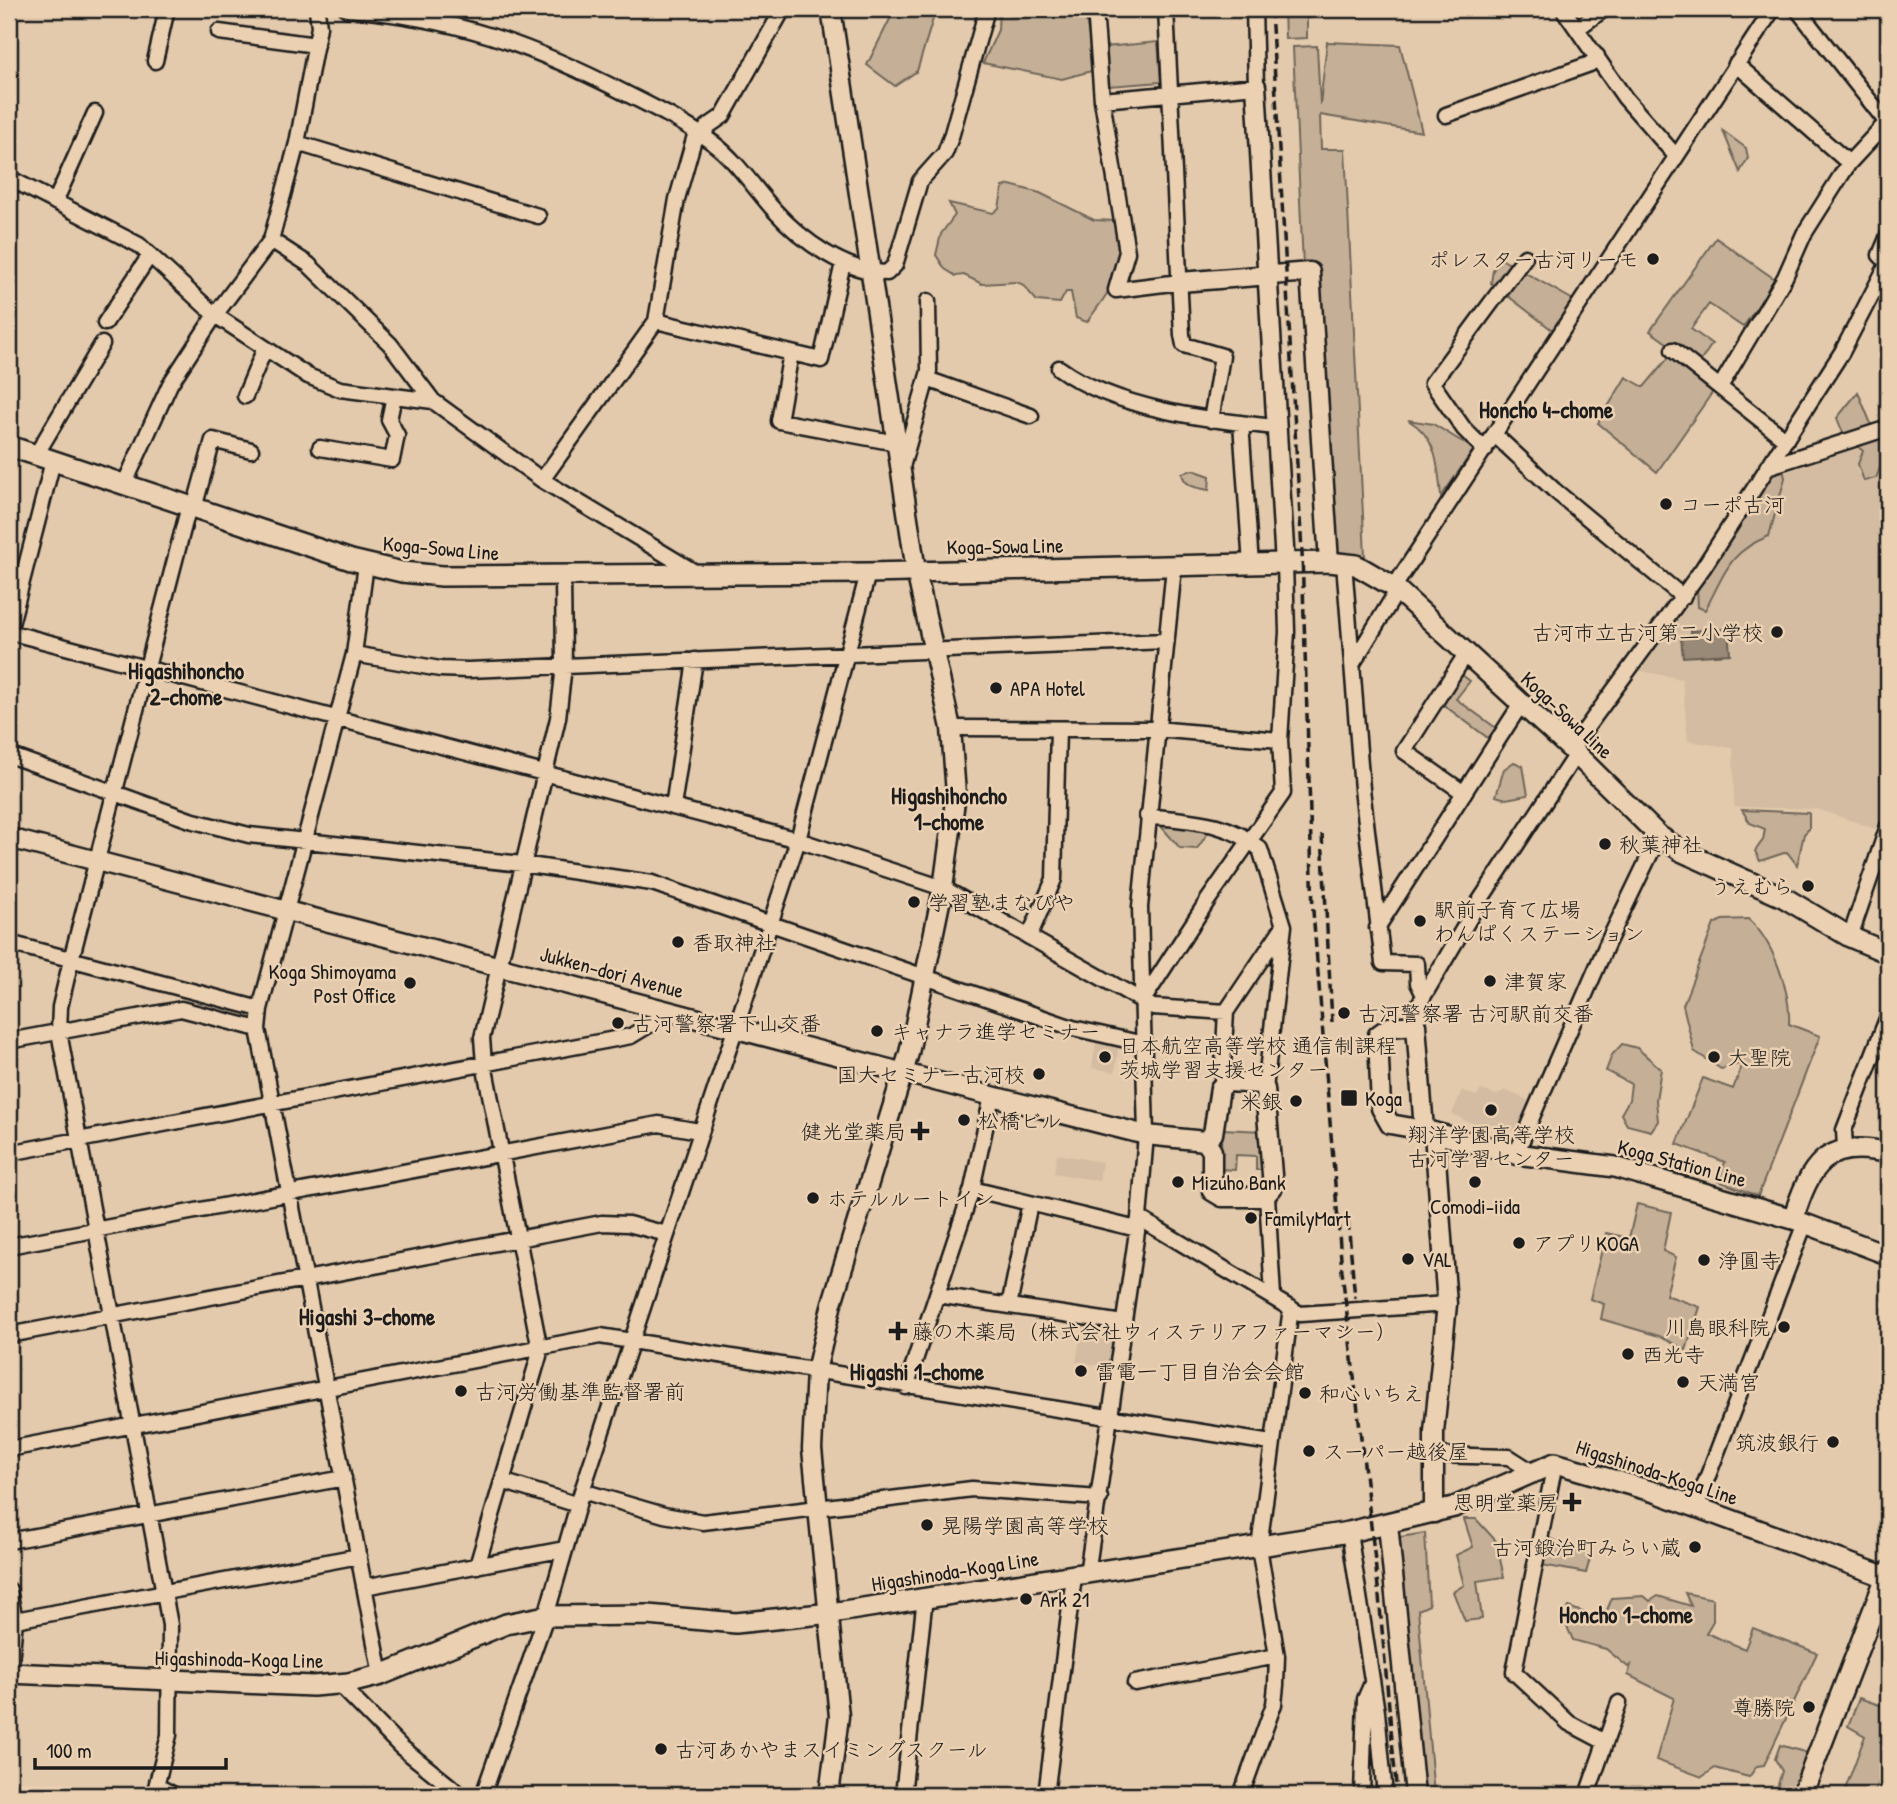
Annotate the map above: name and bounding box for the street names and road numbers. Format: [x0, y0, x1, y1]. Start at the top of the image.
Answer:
street label: Koga-Sowa Line [382, 528, 500, 568]
street label: Koga-Sowa Line [946, 530, 1064, 562]
street label: Koga-Sowa Line [1514, 665, 1620, 765]
street label: Jukken-dori Avenue [537, 939, 687, 1005]
street label: Koga Station Line [1614, 1132, 1750, 1194]
street label: Higashinoda-Koga Line [1572, 1432, 1742, 1512]
street label: Higashinoda-Koga Line [869, 1543, 1041, 1599]
street label: Higashinoda-Koga Line [154, 1643, 324, 1675]

